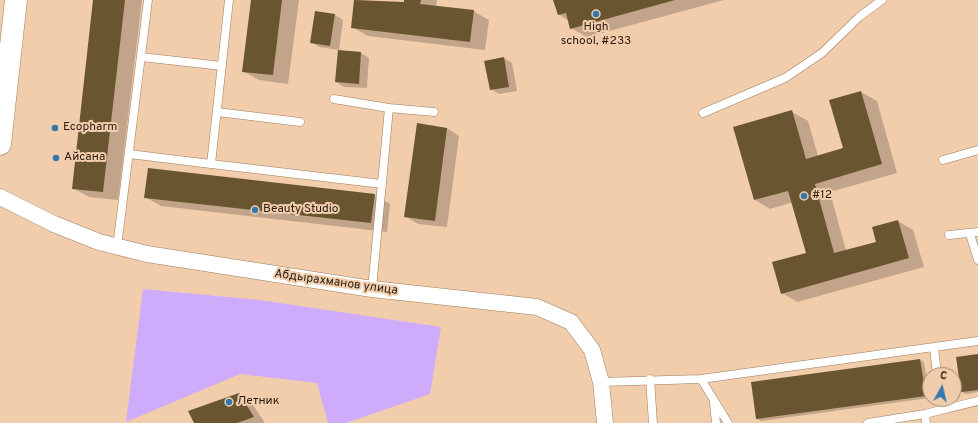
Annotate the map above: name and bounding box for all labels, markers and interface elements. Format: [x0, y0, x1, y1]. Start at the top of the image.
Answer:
marker: High school, #233 [591, 9, 601, 19]
place label: High school, #233 [561, 21, 631, 49]
place label: Ecopharm [63, 121, 117, 135]
marker: Ecopharm [50, 123, 60, 133]
place label: Айсана [64, 151, 105, 165]
marker: Айсана [51, 153, 61, 163]
place label: #12 [812, 189, 832, 203]
marker: #12 [799, 191, 809, 201]
place label: Beauty Studio [263, 203, 338, 217]
marker: Beauty Studio [250, 205, 260, 215]
street label: Абдырахманов улица [273, 267, 399, 299]
north arrow [922, 367, 962, 407]
text: С [939, 369, 948, 384]
place label: Летник [237, 395, 279, 409]
marker: Летник [224, 397, 234, 407]

